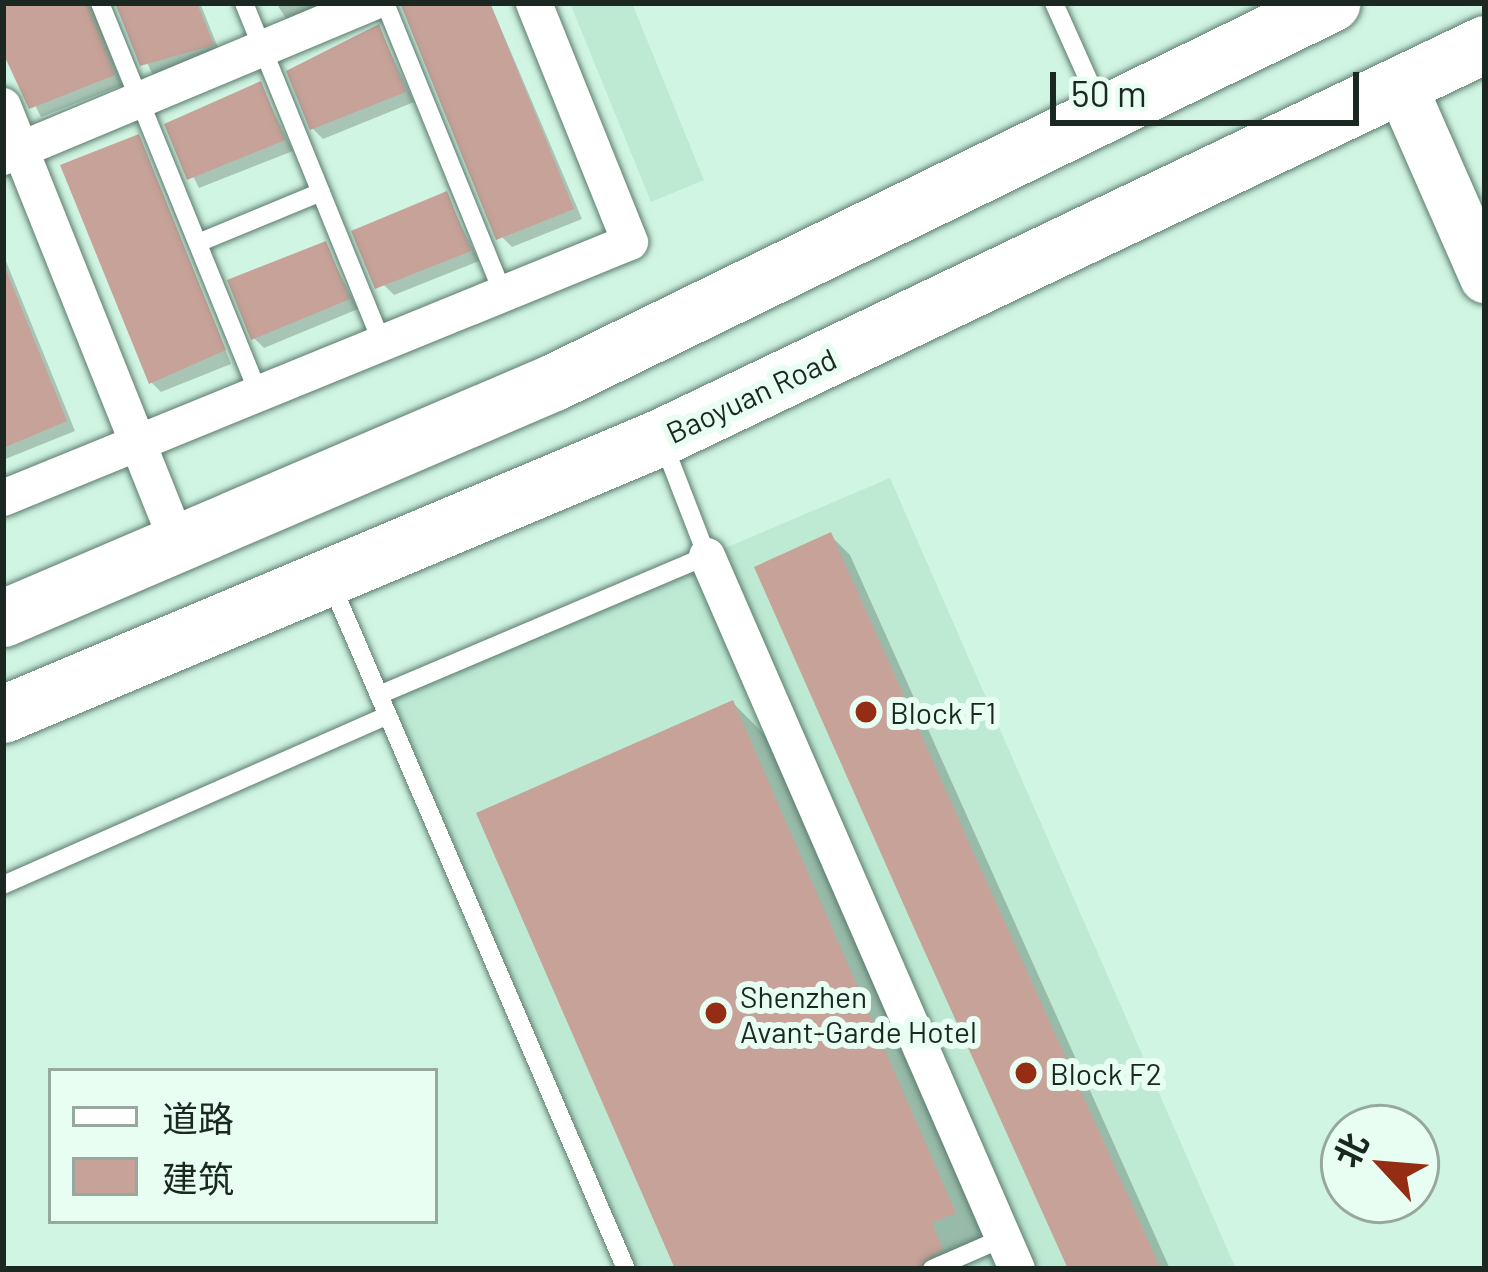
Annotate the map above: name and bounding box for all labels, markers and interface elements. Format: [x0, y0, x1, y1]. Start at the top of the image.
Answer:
scale bar [1056, 48, 1365, 122]
text: 50 m [1071, 71, 1147, 114]
street label: Baoyuan Road [660, 340, 842, 450]
place label: Block F1 [890, 694, 996, 730]
marker: Block F1 [853, 699, 879, 725]
place label: Shenzhen Avant-Garde Hotel [740, 978, 977, 1048]
marker: Shenzhen Avant-Garde Hotel [703, 1000, 729, 1026]
place label: Block F2 [1050, 1055, 1162, 1091]
marker: Block F2 [1013, 1060, 1039, 1086]
legend [48, 1068, 438, 1224]
text: 道路 [162, 1096, 234, 1139]
north arrow [1320, 1104, 1440, 1224]
text: 北 [1325, 1126, 1376, 1173]
text: 建筑 [162, 1156, 234, 1199]

